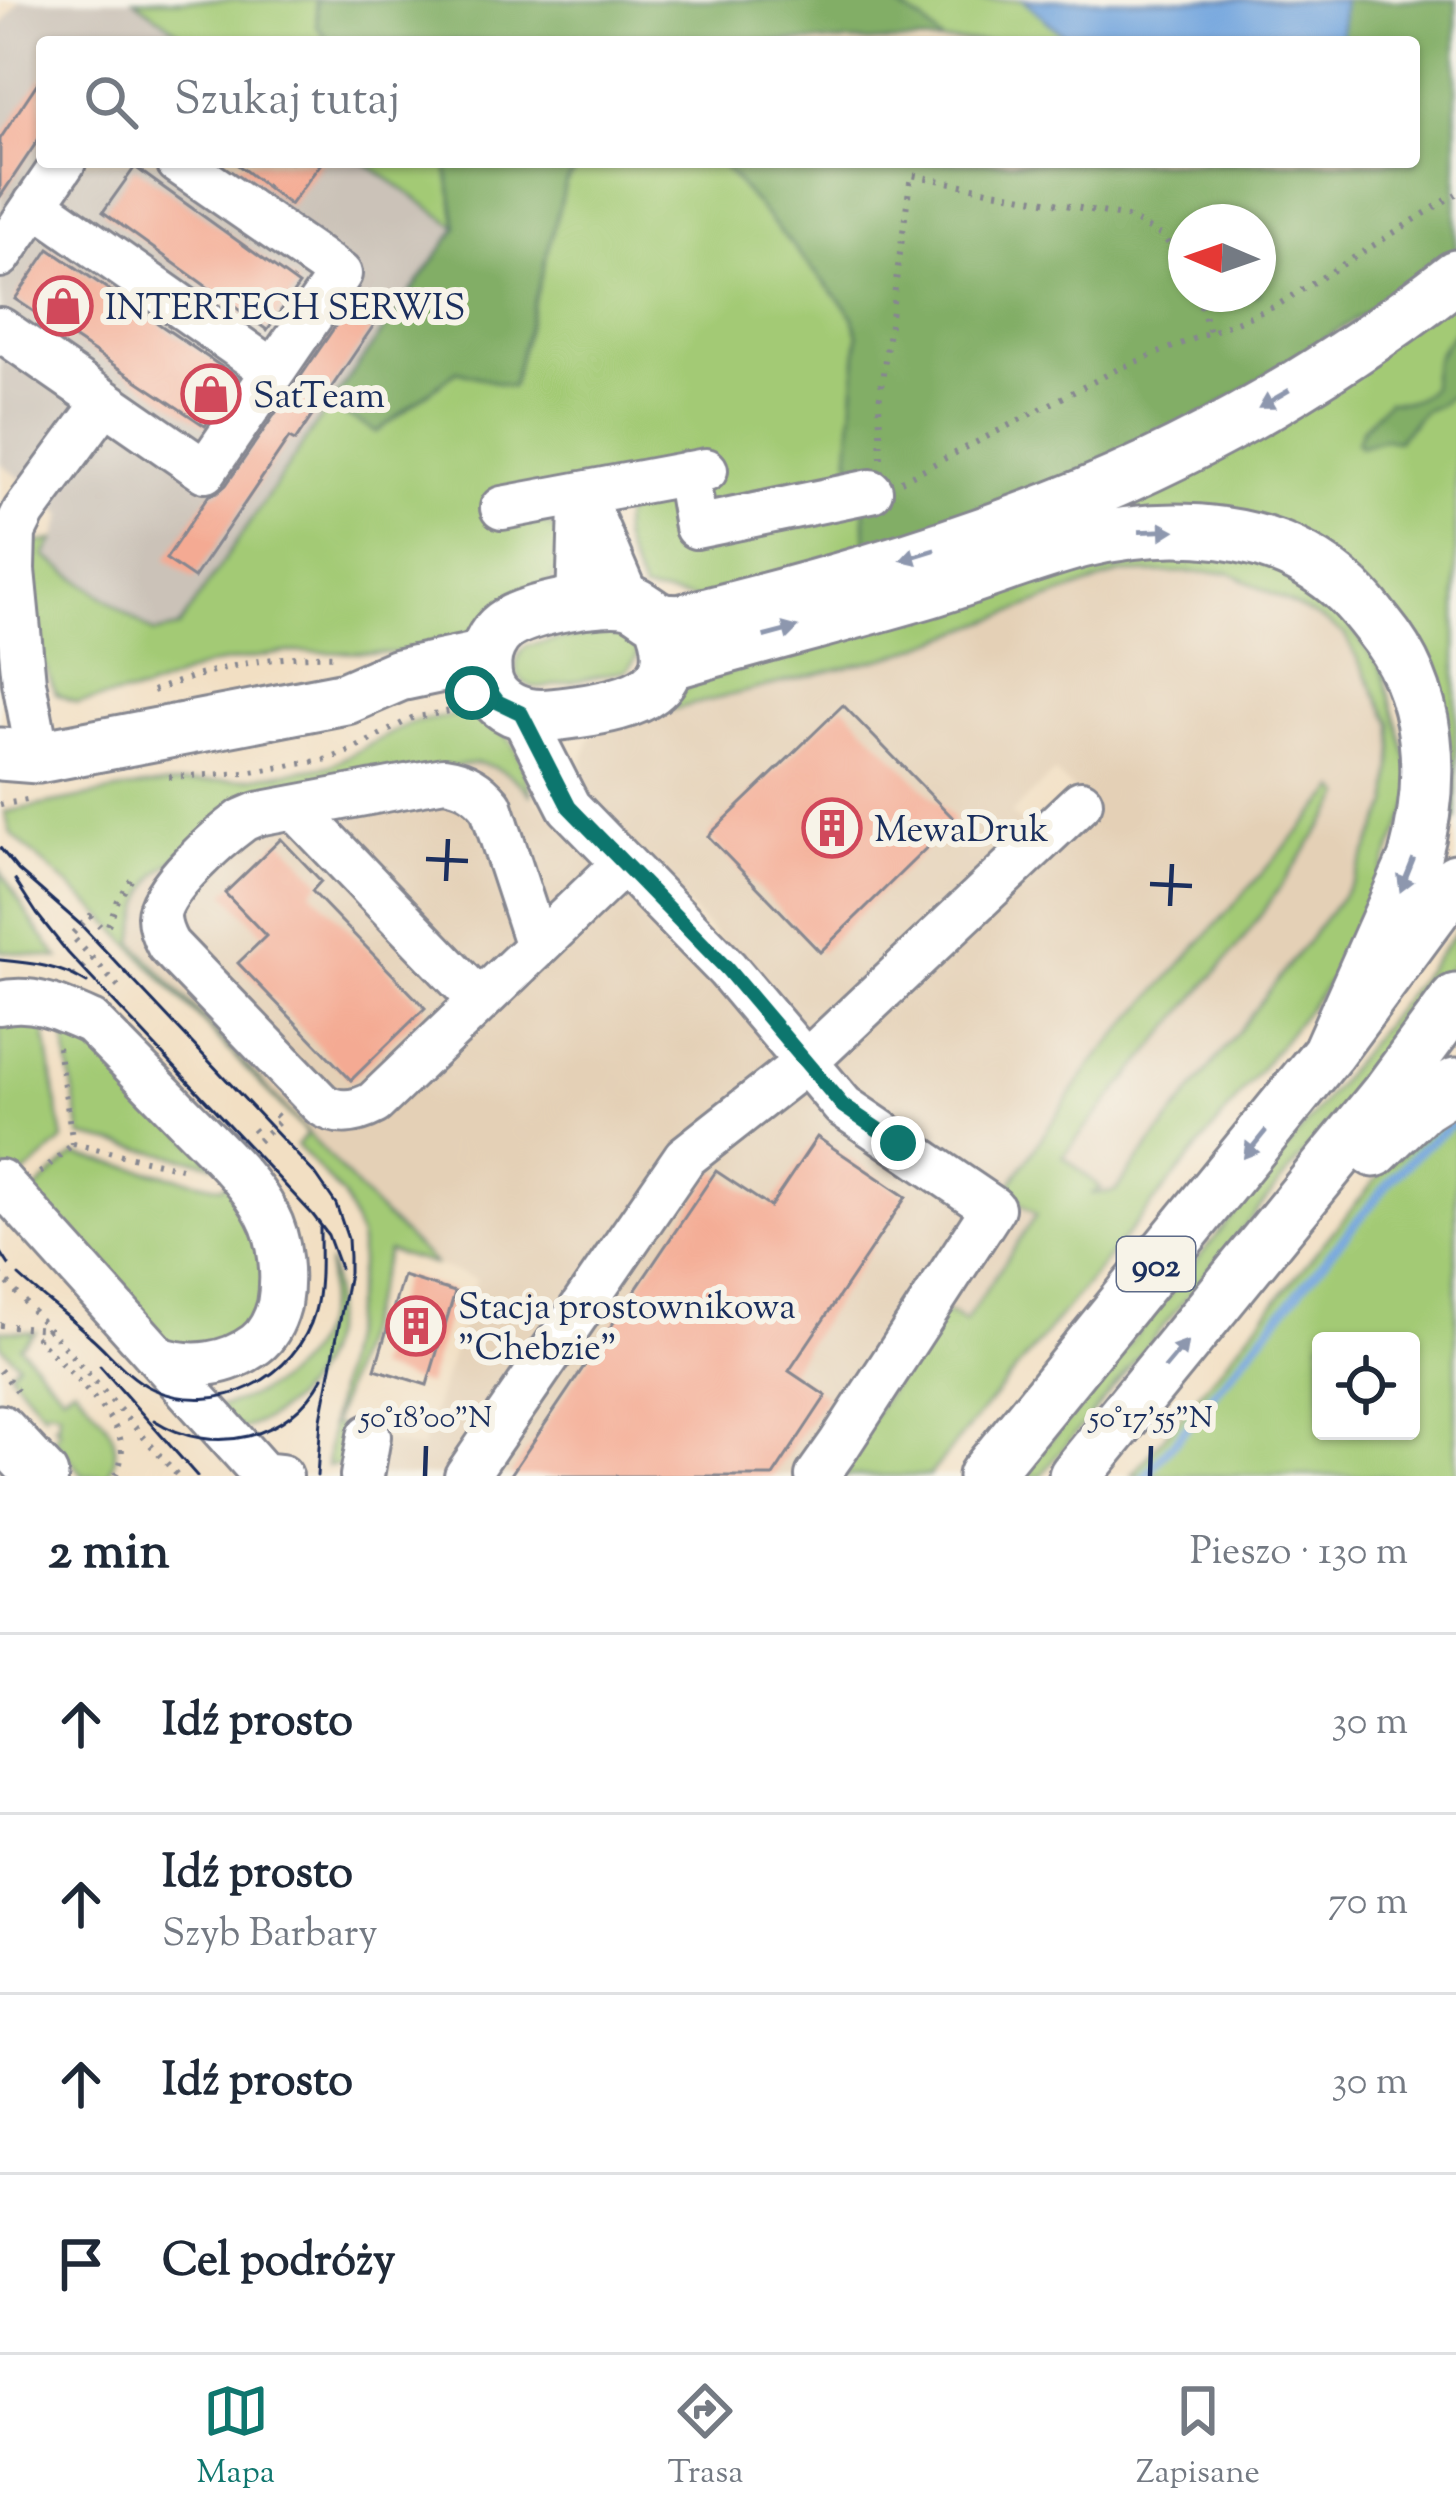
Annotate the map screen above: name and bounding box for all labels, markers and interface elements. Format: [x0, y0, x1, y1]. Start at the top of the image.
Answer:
search box [36, 36, 1420, 168]
icon: search [78, 69, 144, 135]
text: Szukaj tutaj [174, 70, 400, 135]
north arrow [1168, 204, 1276, 312]
shop icon: INTERTECH SERWIS [32, 275, 94, 337]
place label: INTERTECH SERWIS [105, 284, 465, 336]
shop icon: SatTeam [180, 363, 242, 425]
place label: SatTeam [253, 372, 385, 424]
one-way arrow [1258, 388, 1291, 409]
one-way arrow [1139, 521, 1177, 540]
one-way arrow [899, 547, 936, 565]
one-way arrow [763, 622, 800, 641]
route start [445, 666, 499, 720]
building icon: MewaDruk [801, 797, 863, 859]
place label: MewaDruk [874, 806, 1049, 858]
one-way arrow [1397, 858, 1416, 894]
route end [871, 1116, 925, 1170]
one-way arrow [1242, 1128, 1268, 1159]
road number: 902 [1117, 1237, 1195, 1291]
place label: Stacja prostownikowa "Chebzie" [458, 1283, 796, 1376]
building icon: Stacja prostownikowa "Chebzie" [385, 1295, 447, 1357]
map controls [1312, 1332, 1420, 1440]
button: locate [1312, 1332, 1420, 1440]
one-way arrow [1162, 1339, 1188, 1370]
text: 50°18'00"N [358, 1398, 492, 1441]
text: 50°17'55"N [1087, 1398, 1213, 1441]
text: 2 min [48, 1518, 170, 1591]
text: Pieszo · 130 m [1190, 1526, 1408, 1582]
icon: ahead [48, 1691, 114, 1757]
text: Idź prosto [162, 1691, 353, 1756]
text: 30 m [1331, 1696, 1408, 1752]
text: Idź prosto [162, 1843, 353, 1908]
icon: ahead [48, 1871, 114, 1937]
text: 70 m [1328, 1876, 1408, 1932]
text: Szyb Barbary [162, 1908, 378, 1964]
icon: ahead [48, 2051, 114, 2117]
text: Idź prosto [162, 2051, 353, 2116]
text: 30 m [1331, 2056, 1408, 2112]
icon: arrive [48, 2231, 114, 2297]
text: Cel podróży [162, 2231, 395, 2296]
tab: Mapa [196, 2378, 275, 2498]
tab: Trasa [667, 2378, 743, 2498]
tab: Zapisane [1136, 2378, 1260, 2498]

